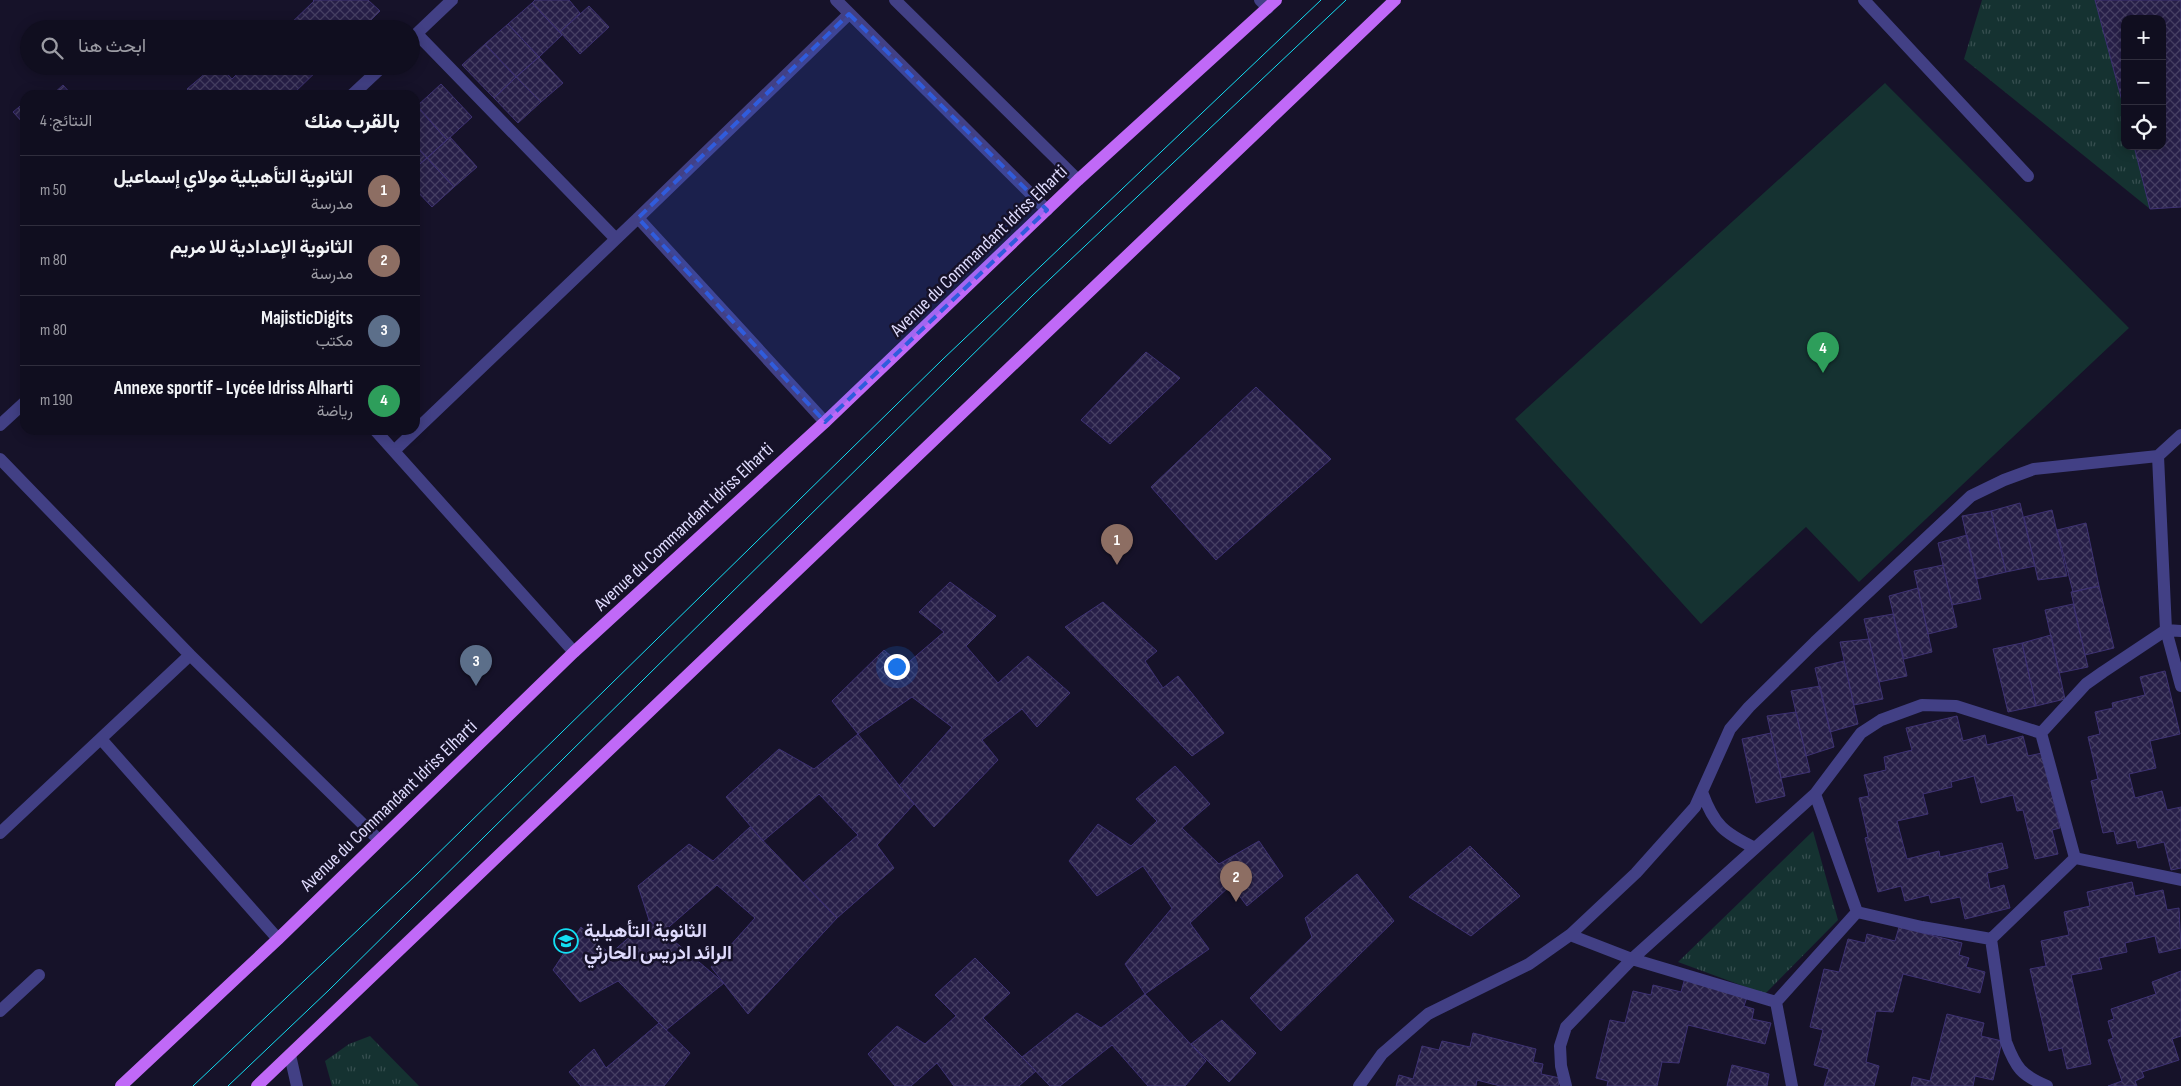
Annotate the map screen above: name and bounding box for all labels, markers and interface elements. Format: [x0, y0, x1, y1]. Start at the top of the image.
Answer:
map controls [2121, 15, 2166, 150]
button: + [2121, 15, 2166, 60]
search box [20, 20, 420, 75]
icon: search [38, 34, 66, 62]
text: ابحث هنا [78, 35, 146, 58]
button: − [2121, 60, 2166, 105]
button: locate [2121, 105, 2166, 150]
text: بالقرب منك [305, 109, 400, 134]
text: النتائج: 4 [40, 112, 92, 131]
street label: Avenue du Commandant Idriss Elharti [885, 161, 1072, 342]
text: الثانوية التأهيلية مولاي إسماعيل [114, 166, 353, 189]
text: 50 m [40, 181, 66, 200]
text: 1 [381, 181, 387, 200]
text: مدرسة [311, 195, 353, 214]
text: الثانوية الإعدادية للا مريم [170, 236, 353, 259]
text: 80 m [40, 251, 67, 270]
text: 2 [381, 251, 388, 270]
text: مدرسة [311, 265, 353, 284]
text: MajisticDigits [261, 307, 353, 330]
text: 80 m [40, 321, 67, 340]
text: 3 [380, 321, 388, 340]
text: مكتب [316, 332, 353, 351]
pin: 4 [1807, 332, 1839, 373]
text: Annexe sportif - Lycée Idriss Alharti [114, 377, 353, 400]
text: 190 m [40, 391, 73, 410]
text: 4 [380, 391, 388, 410]
text: رياضة [317, 402, 353, 421]
street label: Avenue du Commandant Idriss Elharti [589, 438, 778, 617]
pin: 1 [1101, 524, 1133, 565]
pin: 3 [460, 645, 492, 686]
your location [884, 654, 910, 680]
street label: Avenue du Commandant Idriss Elharti [295, 716, 482, 897]
pin: 2 [1220, 861, 1252, 902]
place label: الثانوية التأهيلية الرائد ادريس الحارثي [584, 920, 732, 969]
school or university icon: الثانوية التأهيلية الرائد ادريس الحارثي [553, 928, 579, 954]

